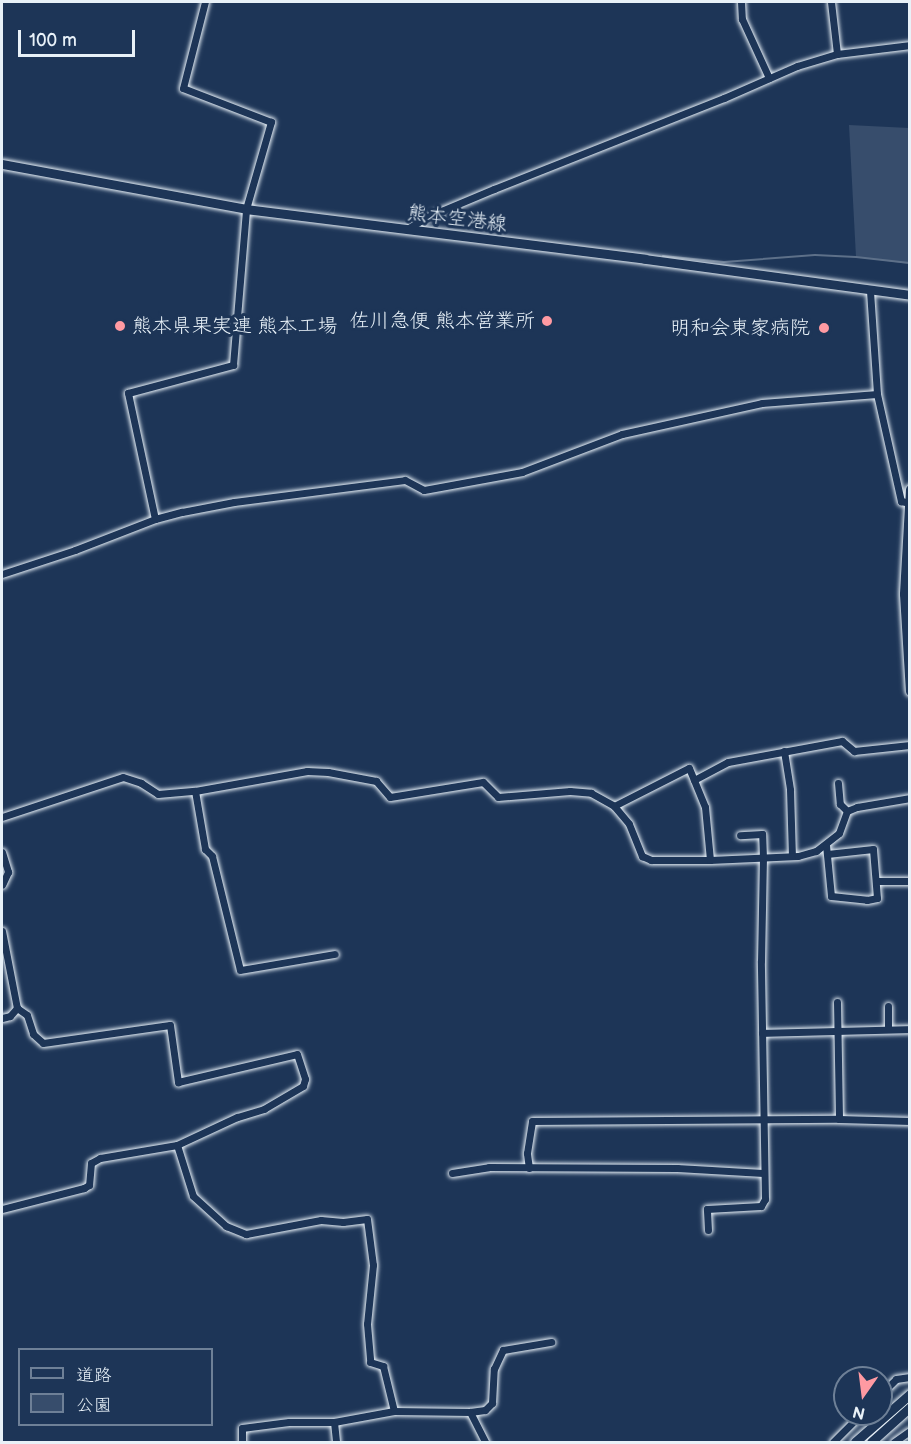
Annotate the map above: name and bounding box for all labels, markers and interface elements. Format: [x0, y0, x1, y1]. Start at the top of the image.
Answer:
scale bar [21, 18, 138, 56]
text: 100 m [29, 30, 77, 51]
street label: 熊本空港線 [406, 201, 508, 237]
place label: 佐川急便 熊本営業所 [350, 309, 535, 333]
place label: 熊本県果実連 熊本工場 [132, 314, 337, 338]
marker: 佐川急便 熊本営業所 [540, 314, 554, 328]
place label: 明和会東家病院 [670, 316, 810, 340]
marker: 熊本県果実連 熊本工場 [113, 319, 127, 333]
marker: 明和会東家病院 [815, 319, 833, 337]
legend [18, 1348, 213, 1426]
text: 道路 [76, 1365, 112, 1386]
north arrow [833, 1366, 893, 1426]
text: 公園 [76, 1395, 112, 1416]
text: N [851, 1401, 867, 1423]

